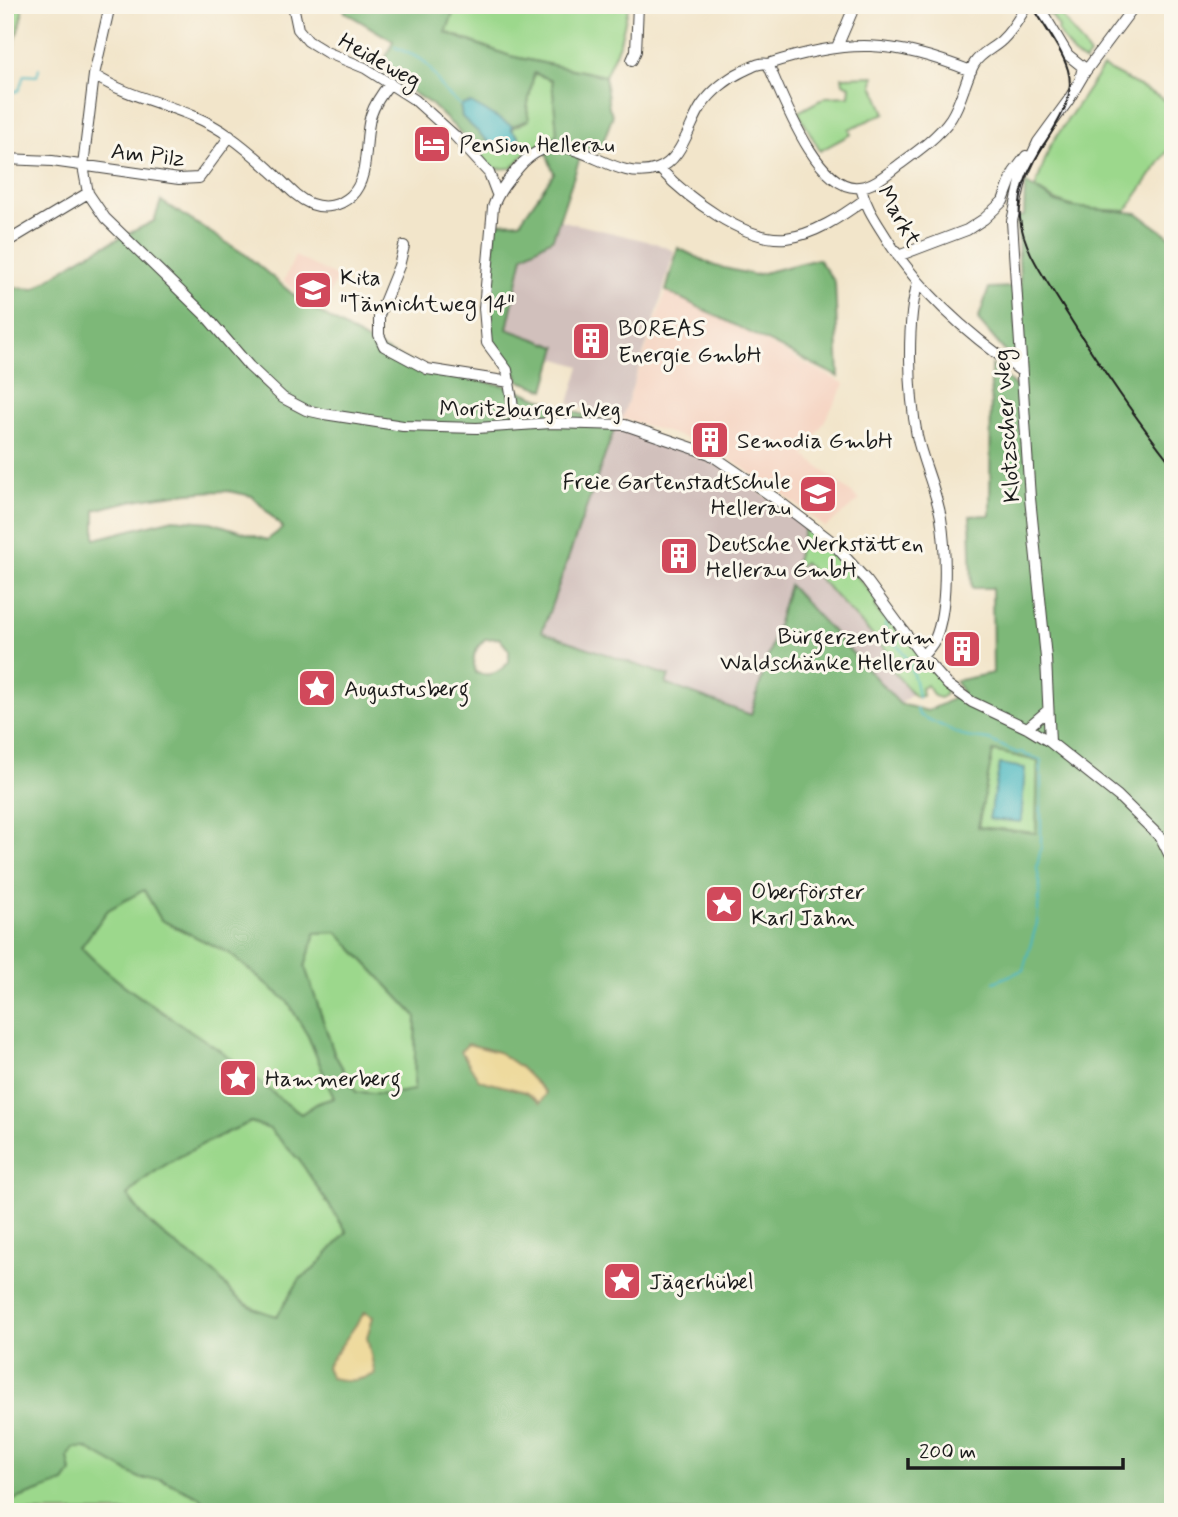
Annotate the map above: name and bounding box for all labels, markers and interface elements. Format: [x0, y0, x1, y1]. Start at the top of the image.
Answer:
street label: Heideweg [331, 27, 426, 98]
hotel icon: Pension Hellerau [411, 123, 453, 165]
place label: Pension Hellerau [459, 131, 615, 161]
street label: Am Pilz [109, 137, 186, 175]
street label: Markt [869, 181, 928, 254]
place label: Kita "Tännichtweg 14" [340, 264, 515, 322]
school or university icon: Kita "Tännichtweg 14" [292, 269, 334, 311]
place label: BOREAS Energie GmbH [618, 315, 762, 373]
building icon: BOREAS Energie GmbH [570, 320, 612, 362]
street label: Klotzscher Weg [988, 348, 1030, 504]
street label: Moritzburger Weg [439, 395, 621, 425]
building icon: Semodia GmbH [689, 419, 731, 461]
place label: Semodia GmbH [737, 427, 893, 457]
place label: Freie Gartenstadtschule Hellerau [562, 468, 791, 524]
school or university icon: Freie Gartenstadtschule Hellerau [797, 473, 839, 515]
place label: Deutsche Werkstätten Hellerau GmbH [706, 530, 924, 586]
building icon: Deutsche Werkstätten Hellerau GmbH [658, 535, 700, 577]
place label: Bürgerzentrum Waldschänke Hellerau [720, 623, 935, 679]
building icon: Bürgerzentrum Waldschänke Hellerau [941, 628, 983, 670]
place icon: Augustusberg [296, 667, 338, 709]
place label: Augustusberg [344, 675, 469, 707]
place label: Oberförster Karl Jahn [751, 878, 865, 934]
place icon: Oberförster Karl Jahn [703, 883, 745, 925]
place icon: Hammerberg [217, 1057, 259, 1099]
place label: Hammerberg [265, 1065, 401, 1097]
place icon: Jägerhübel [601, 1260, 643, 1302]
place label: Jägerhübel [649, 1268, 754, 1298]
scale bar [908, 1426, 1124, 1470]
text: 200 m [919, 1438, 976, 1466]

